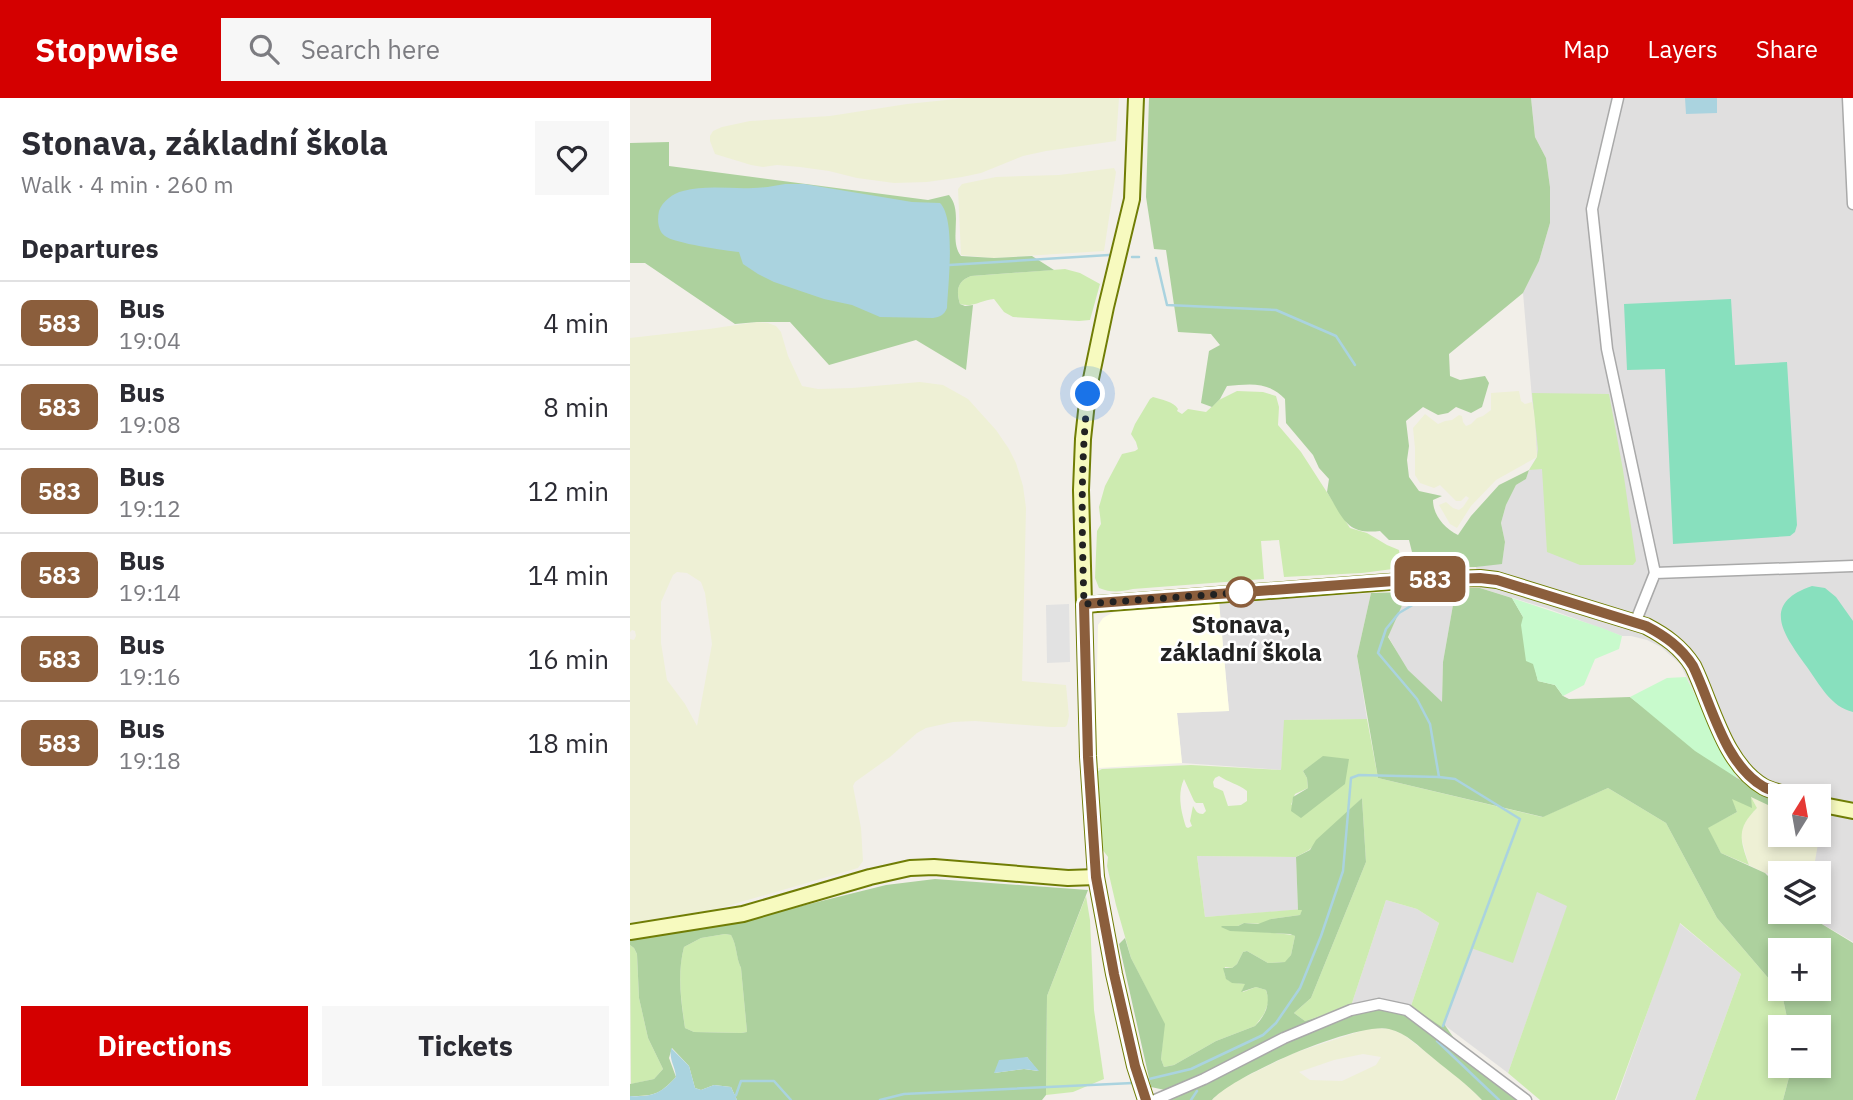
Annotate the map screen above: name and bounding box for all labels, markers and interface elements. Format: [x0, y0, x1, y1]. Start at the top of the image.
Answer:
search box [221, 18, 711, 81]
text: Stopwise [35, 28, 179, 71]
icon: search [245, 30, 283, 68]
text: Search here [301, 32, 440, 66]
text: Map [1563, 33, 1610, 65]
text: Layers [1648, 33, 1718, 65]
text: Share [1756, 33, 1818, 65]
text: Stonava, základní škola [21, 121, 388, 164]
button: heart [535, 121, 609, 195]
text: Walk · 4 min · 260 m [21, 169, 234, 199]
text: Departures [21, 231, 159, 265]
text: Bus [119, 291, 165, 325]
text: 4 min [543, 306, 609, 340]
text: 583 [38, 307, 81, 339]
text: 19:04 [119, 325, 181, 355]
text: Bus [119, 375, 165, 409]
your location [1070, 376, 1105, 411]
text: 8 min [543, 390, 609, 424]
text: 583 [38, 391, 81, 423]
text: 19:08 [119, 409, 181, 439]
text: Bus [119, 459, 165, 493]
text: 12 min [528, 474, 609, 508]
text: 583 [38, 475, 81, 507]
text: 19:12 [119, 493, 181, 523]
text: Bus [119, 543, 165, 577]
line badge: 583 [1390, 556, 1470, 602]
text: 14 min [528, 558, 609, 592]
text: 583 [38, 559, 81, 591]
text: 583 [1408, 563, 1452, 595]
text: 19:14 [119, 577, 181, 607]
marker: Stonava, základní škola [1226, 577, 1256, 607]
place label: Stonava, základní škola [1160, 608, 1322, 668]
text: Bus [119, 627, 165, 661]
text: 16 min [528, 642, 609, 676]
text: 583 [38, 643, 81, 675]
text: 19:16 [119, 661, 181, 691]
text: Bus [119, 711, 165, 745]
text: 18 min [528, 726, 609, 760]
text: 583 [38, 727, 81, 759]
text: 19:18 [119, 745, 181, 775]
north arrow [1768, 784, 1830, 847]
map controls [1768, 784, 1831, 1078]
button: layers [1768, 861, 1831, 924]
button: + [1768, 938, 1831, 1001]
button: Directions [21, 1006, 308, 1086]
button: Tickets [322, 1006, 609, 1086]
button: − [1768, 1015, 1831, 1078]

